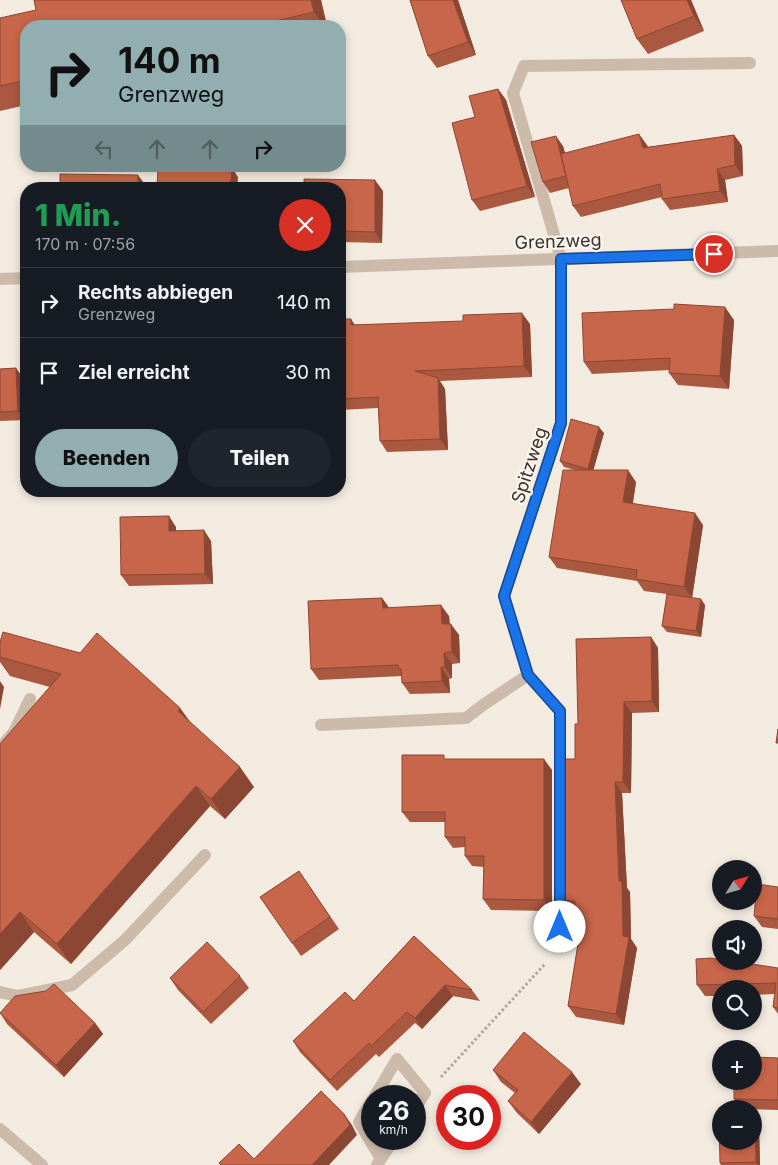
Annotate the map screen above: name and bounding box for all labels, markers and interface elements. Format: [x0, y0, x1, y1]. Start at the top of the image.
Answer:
text: 140 m [118, 39, 221, 81]
icon: right [35, 40, 100, 105]
text: Grenzweg [118, 81, 224, 107]
icon: left [90, 135, 118, 163]
icon: ahead [143, 135, 171, 163]
icon: ahead [196, 135, 224, 163]
icon: right [249, 135, 277, 163]
text: 1 Min. [35, 197, 121, 233]
button: close [279, 199, 331, 251]
street label: Grenzweg [514, 229, 602, 253]
pin [693, 233, 735, 275]
text: 170 m · 07:56 [35, 234, 135, 254]
icon: arrive [700, 240, 728, 268]
text: Rechts abbiegen [78, 281, 233, 304]
icon: right [35, 289, 63, 317]
text: 140 m [277, 291, 331, 314]
text: Grenzweg [78, 304, 155, 324]
icon: arrive [35, 359, 63, 387]
text: Ziel erreicht [78, 361, 190, 384]
text: 30 m [285, 361, 331, 384]
street label: Spitzweg [507, 424, 551, 506]
button: Beenden [35, 429, 178, 487]
button: Teilen [188, 429, 331, 487]
north arrow [712, 860, 762, 910]
map controls [712, 860, 762, 1150]
position arrow [533, 900, 585, 952]
button: sound [712, 920, 762, 970]
button: search [712, 980, 762, 1030]
button: + [712, 1040, 762, 1090]
speed limit sign: 30 [436, 1085, 501, 1150]
text: 26 [378, 1096, 409, 1126]
button: − [712, 1100, 762, 1150]
text: km/h [379, 1122, 408, 1137]

